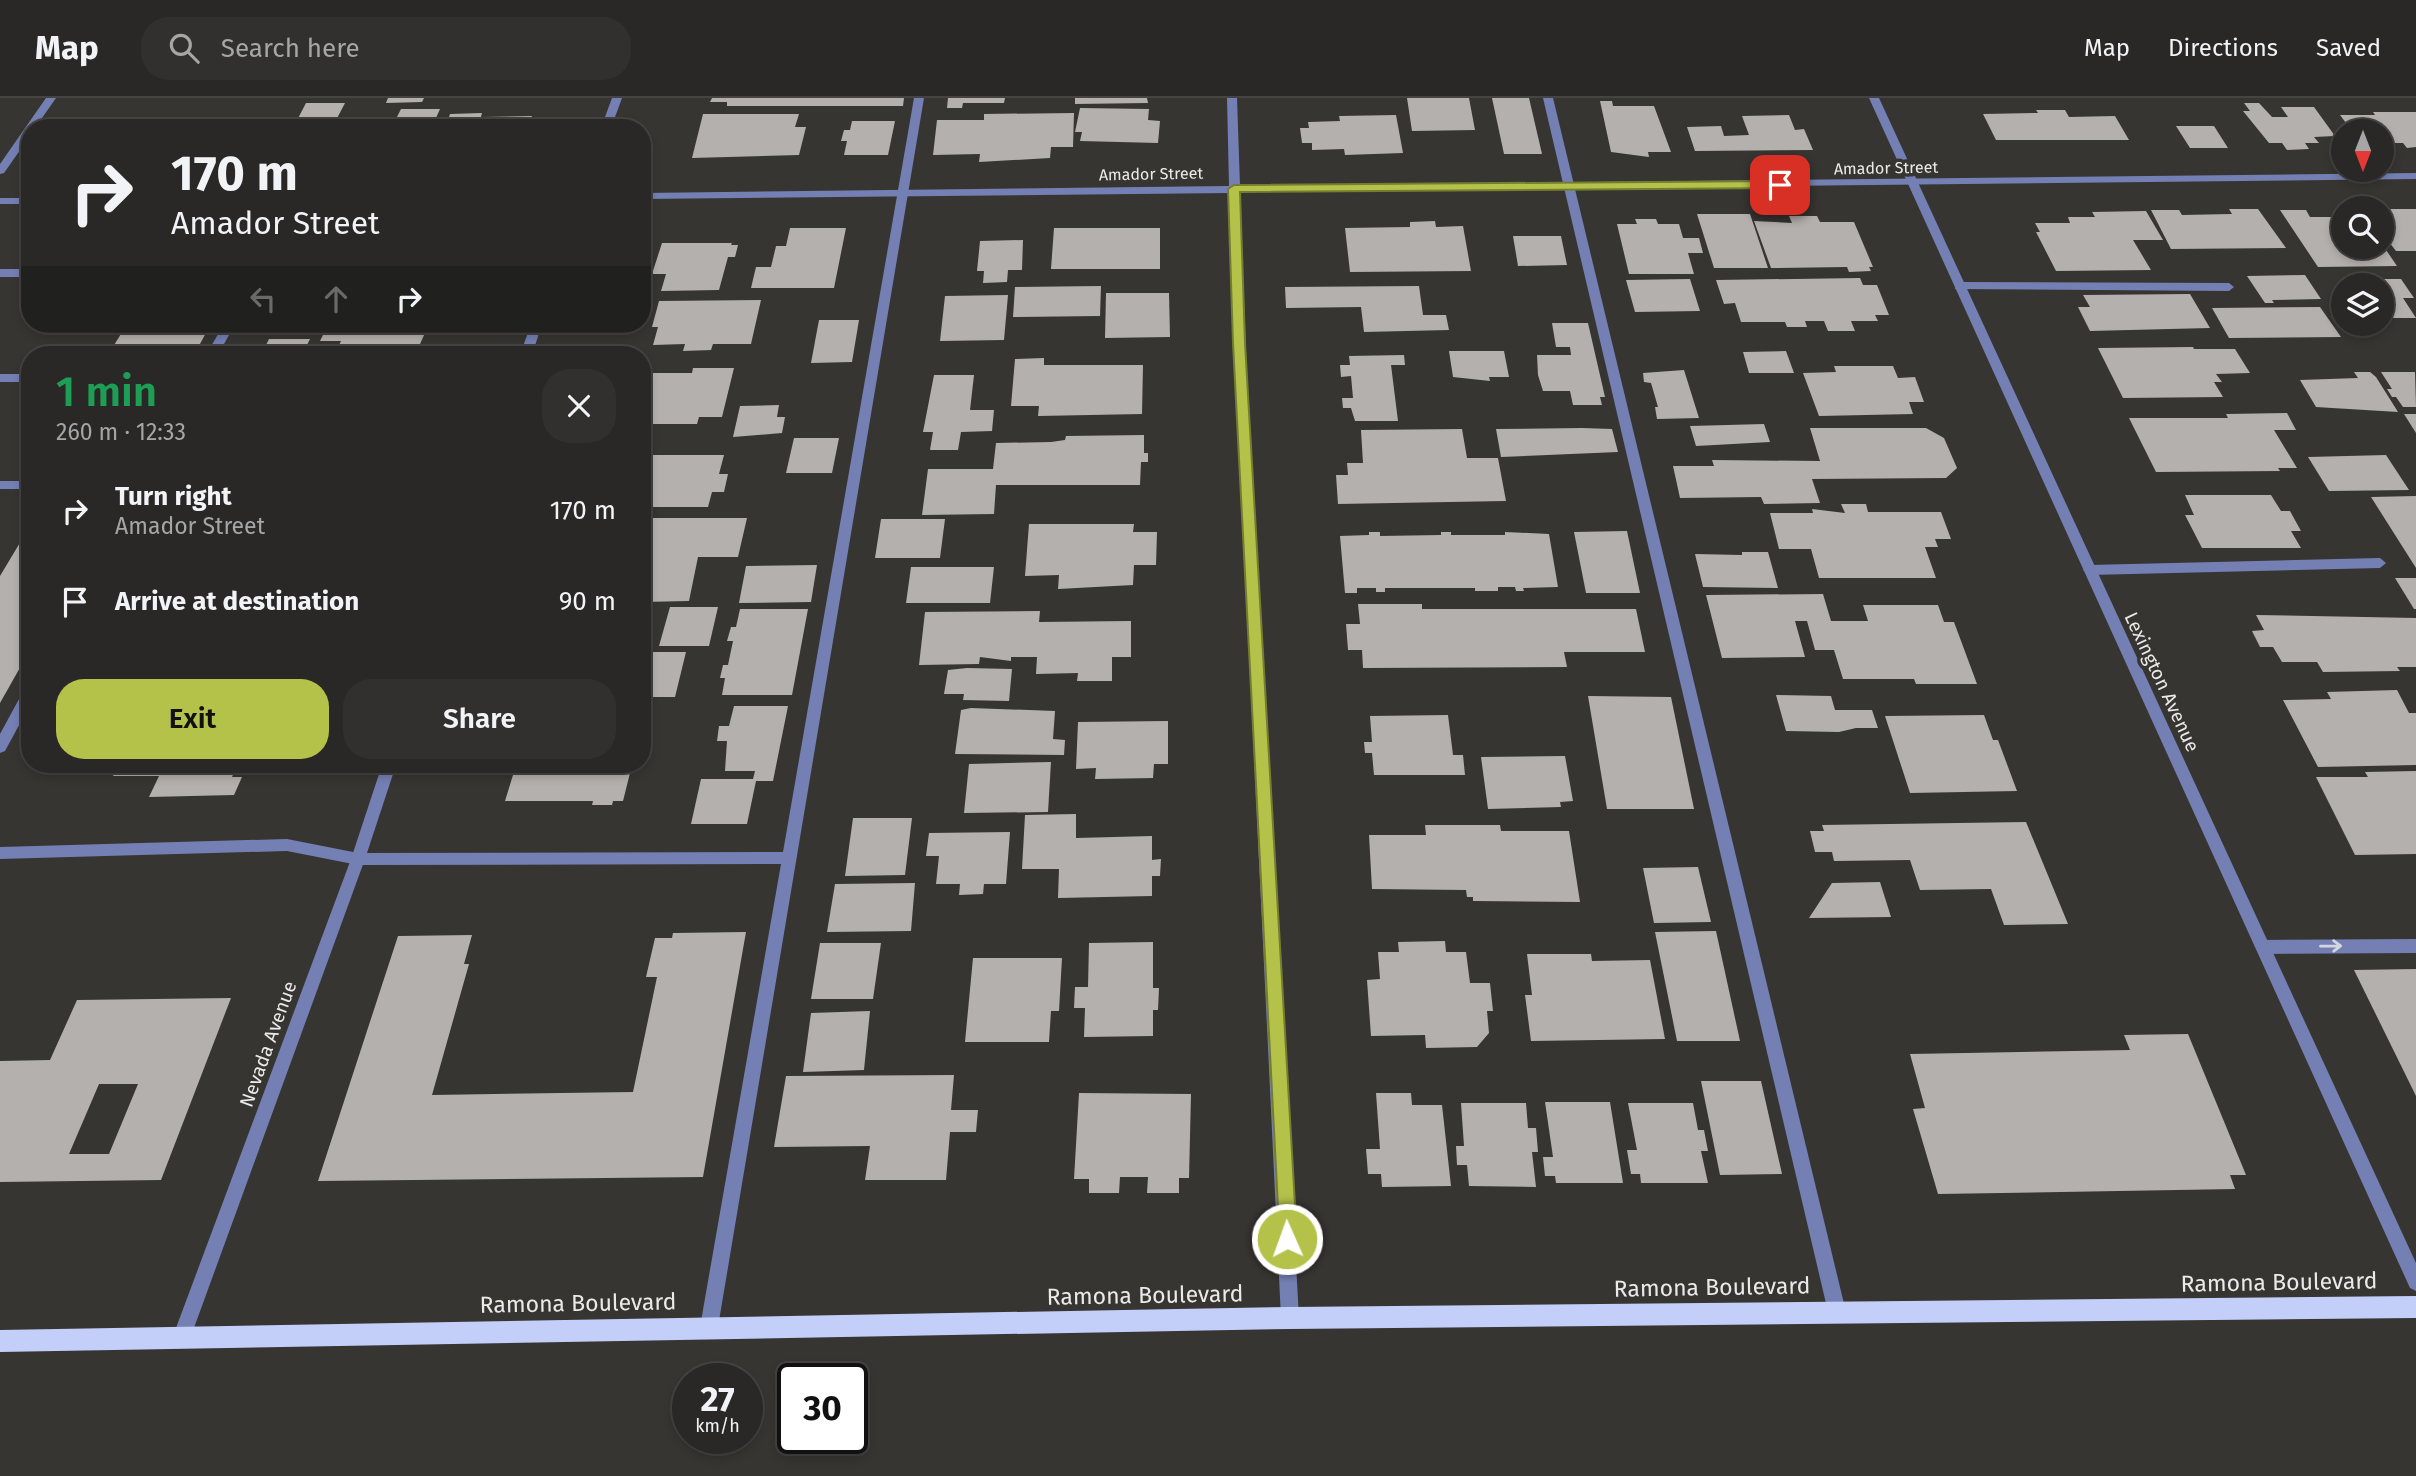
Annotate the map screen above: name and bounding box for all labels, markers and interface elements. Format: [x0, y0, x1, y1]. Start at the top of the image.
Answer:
search box [141, 17, 631, 80]
text: Map [35, 28, 99, 68]
icon: search [165, 29, 203, 67]
text: Search here [221, 33, 360, 64]
text: Map [2084, 34, 2130, 62]
text: Directions [2168, 34, 2278, 62]
text: Saved [2316, 34, 2381, 62]
north arrow [2331, 119, 2394, 182]
map controls [2331, 119, 2394, 336]
text: 170 m [171, 144, 298, 203]
icon: right [56, 147, 147, 238]
pin [1750, 155, 1810, 215]
street label: Amador Street [1834, 158, 1939, 178]
street label: Amador Street [1099, 164, 1204, 184]
icon: arrive [1761, 166, 1799, 204]
button: search [2331, 196, 2394, 259]
text: Amador Street [171, 204, 380, 242]
button: layers [2331, 273, 2394, 336]
icon: left [244, 280, 282, 318]
icon: ahead [317, 280, 355, 318]
icon: right [390, 280, 428, 318]
text: 1 min [56, 367, 157, 417]
button: close [542, 369, 616, 443]
text: 260 m · 12:33 [56, 418, 186, 446]
text: Turn right [115, 481, 232, 512]
icon: right [56, 492, 94, 530]
text: 170 m [550, 495, 616, 526]
text: Amador Street [115, 512, 265, 540]
icon: arrive [56, 583, 94, 621]
text: Arrive at destination [115, 586, 359, 617]
text: 90 m [559, 586, 616, 617]
street label: Lexington Avenue [2120, 608, 2204, 756]
button: Exit [56, 679, 329, 759]
button: Share [343, 679, 616, 759]
one-way arrow [2319, 939, 2342, 953]
street label: Nevada Avenue [235, 978, 301, 1110]
position arrow [1250, 1202, 1324, 1276]
street label: Ramona Boulevard [2180, 1266, 2378, 1298]
street label: Ramona Boulevard [1613, 1271, 1811, 1303]
street label: Ramona Boulevard [1046, 1279, 1244, 1311]
street label: Ramona Boulevard [479, 1287, 677, 1319]
speed limit sign: 30 [777, 1363, 868, 1454]
text: 27 [700, 1378, 735, 1420]
text: km/h [695, 1415, 740, 1437]

